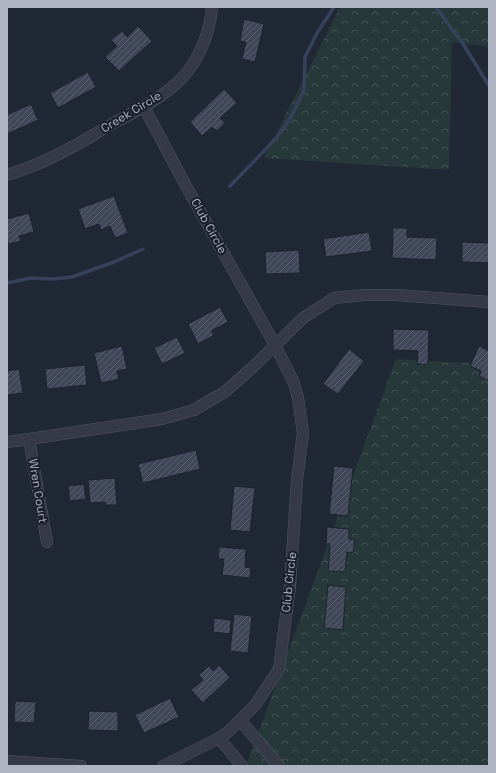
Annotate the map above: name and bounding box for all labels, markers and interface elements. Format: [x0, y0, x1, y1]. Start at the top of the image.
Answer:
street label: Creek Circle [98, 88, 164, 136]
street label: Club Circle [187, 195, 231, 257]
street label: Wren Court [25, 458, 51, 524]
street label: Club Circle [278, 551, 300, 613]

